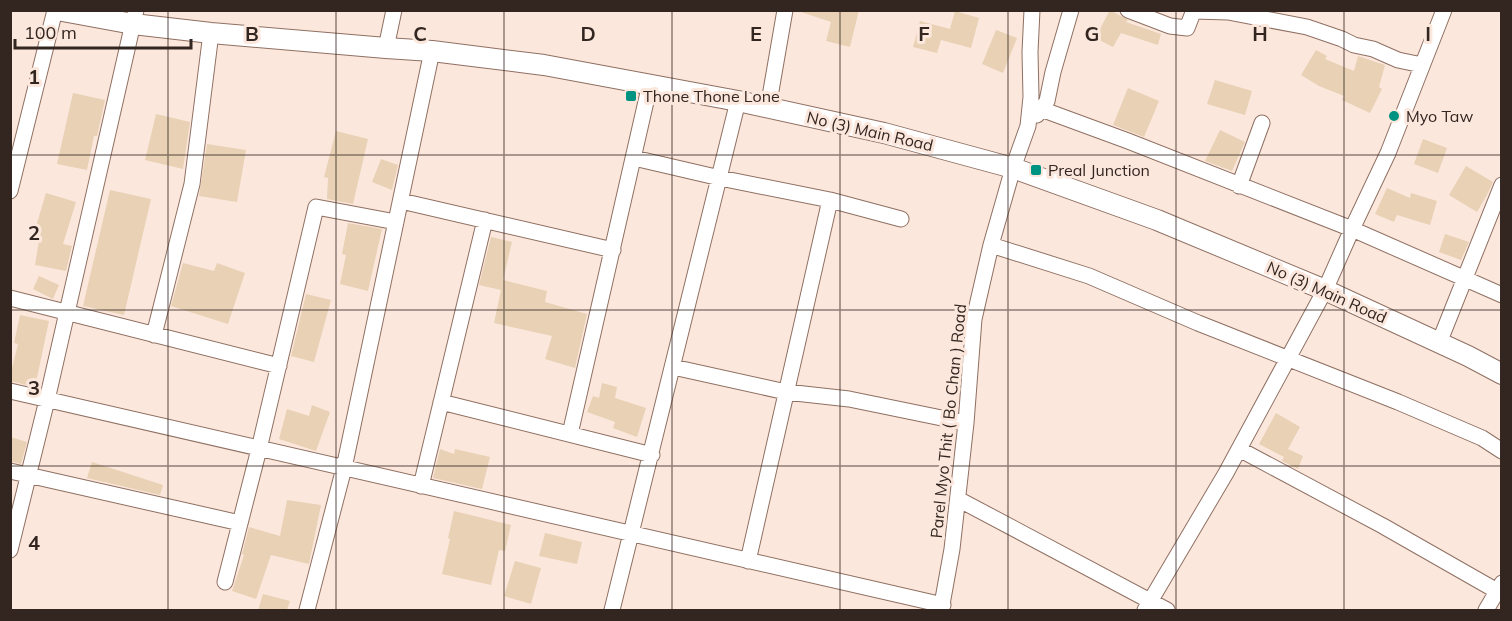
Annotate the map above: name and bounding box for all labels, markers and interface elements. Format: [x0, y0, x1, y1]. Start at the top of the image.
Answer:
scale bar [15, 12, 190, 50]
text: 100 m [24, 21, 77, 44]
text: B [245, 21, 259, 46]
text: C [413, 21, 427, 46]
text: D [580, 21, 596, 46]
text: E [750, 21, 762, 46]
text: F [918, 21, 930, 46]
text: G [1085, 21, 1099, 46]
text: H [1252, 21, 1268, 46]
text: I [1425, 21, 1431, 46]
text: 1 [28, 64, 40, 89]
place label: Thone Thone Lone [643, 86, 780, 106]
marker: Thone Thone Lone [624, 89, 638, 103]
place label: Myo Taw [1406, 106, 1473, 126]
street label: No (3) Main Road [805, 107, 935, 155]
marker: Myo Taw [1387, 109, 1401, 123]
place label: Preal Junction [1048, 160, 1150, 180]
marker: Preal Junction [1029, 163, 1043, 177]
text: 2 [28, 220, 40, 245]
street label: No (3) Main Road [1264, 257, 1390, 327]
street label: Parel Myo Thit ( Bo Chan ) Road [926, 303, 970, 539]
text: 3 [28, 375, 40, 400]
text: 4 [28, 530, 40, 555]

